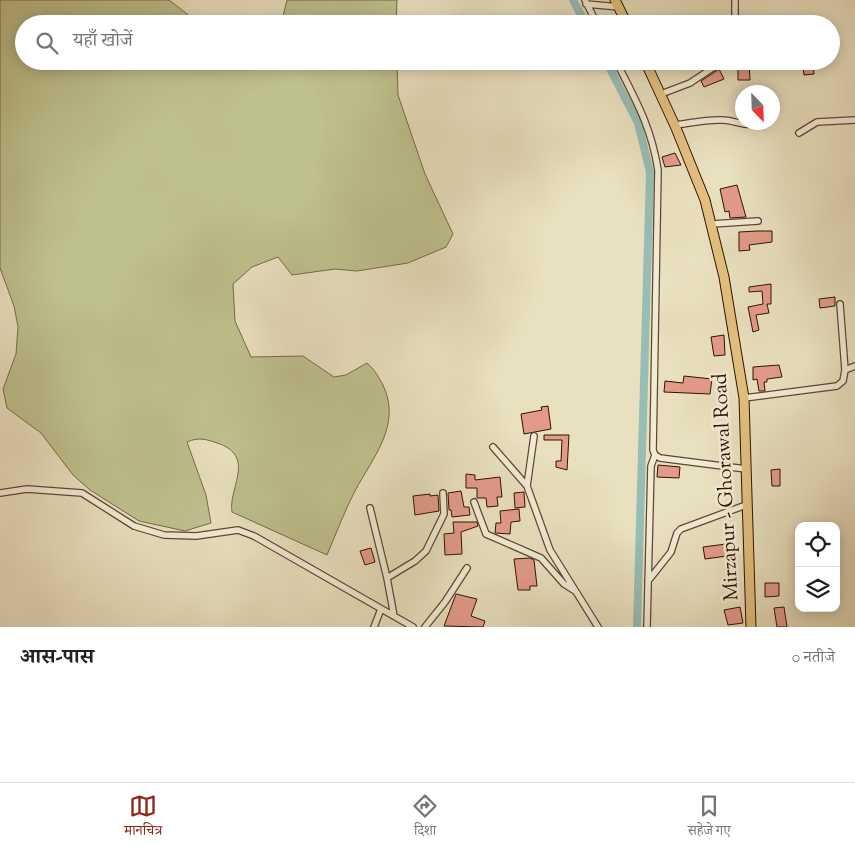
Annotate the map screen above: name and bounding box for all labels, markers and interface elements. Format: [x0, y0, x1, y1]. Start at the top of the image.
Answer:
search box [15, 15, 840, 70]
text: यहाँ खोजें [73, 28, 133, 55]
icon: search [33, 29, 61, 57]
north arrow [735, 85, 780, 130]
street label: Mirzapur - Ghorawal Road [707, 373, 747, 601]
map controls [795, 522, 840, 612]
button: locate [795, 522, 840, 567]
button: layers [795, 567, 840, 612]
text: आस-पास [20, 643, 94, 673]
text: 0 नतीजे [792, 647, 835, 670]
tab: मानचित्र [124, 792, 162, 844]
tab: दिशा [411, 792, 439, 844]
tab: सहेजे गए [688, 792, 731, 844]

